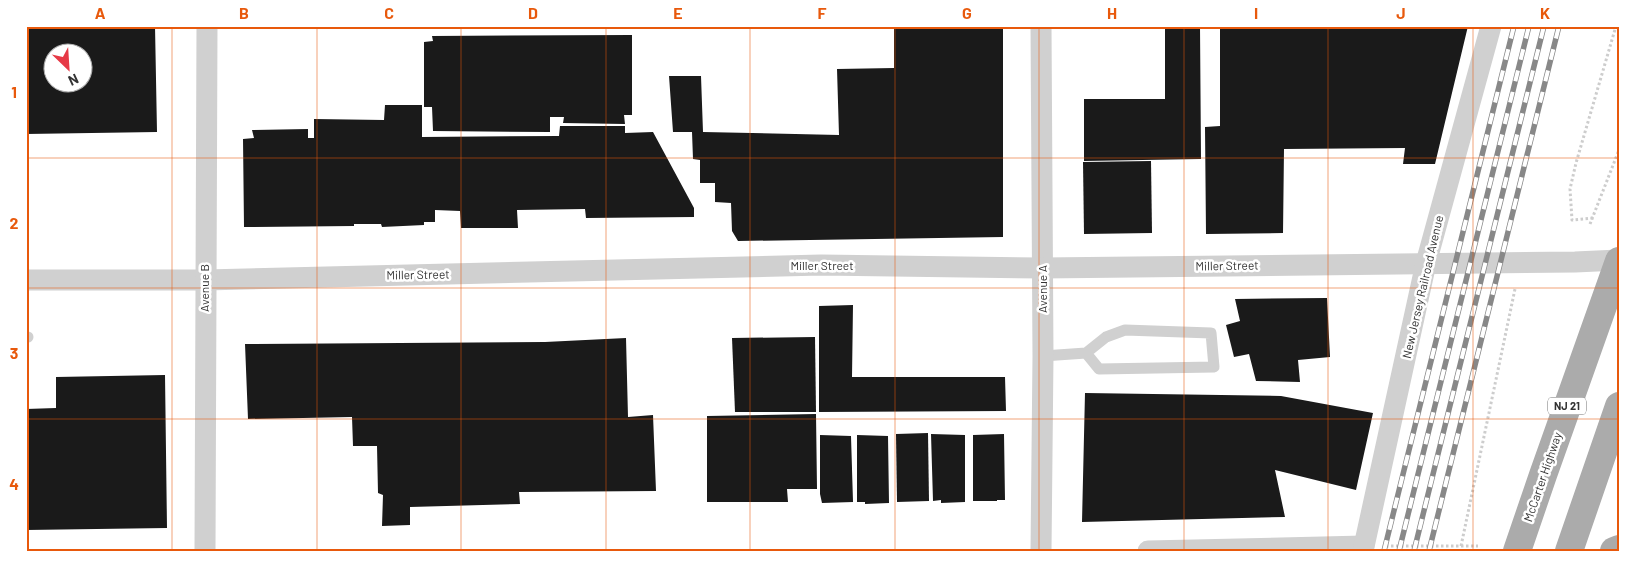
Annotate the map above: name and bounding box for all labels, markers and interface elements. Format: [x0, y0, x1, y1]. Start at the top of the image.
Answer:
text: A [95, 3, 106, 22]
text: B [239, 3, 249, 22]
text: C [384, 3, 394, 22]
text: D [528, 3, 538, 22]
text: E [673, 3, 683, 22]
text: F [818, 3, 827, 22]
text: G [962, 3, 972, 22]
text: H [1107, 3, 1117, 22]
text: I [1254, 3, 1258, 22]
text: J [1396, 3, 1406, 22]
text: K [1540, 3, 1550, 22]
north arrow [42, 42, 92, 92]
text: N [66, 71, 82, 90]
text: 1 [11, 82, 17, 101]
text: 2 [10, 213, 19, 232]
street label: New Jersey Railroad Avenue [1399, 214, 1445, 360]
street label: Miller Street [1195, 257, 1259, 273]
street label: Miller Street [790, 258, 854, 272]
street label: Avenue B [197, 264, 211, 312]
street label: Avenue A [1035, 265, 1049, 313]
street label: Miller Street [386, 266, 450, 282]
text: 3 [10, 343, 18, 362]
road number: NJ 21 [1548, 398, 1586, 414]
street label: McCarter Highway [1520, 430, 1564, 523]
text: 4 [9, 474, 19, 493]

